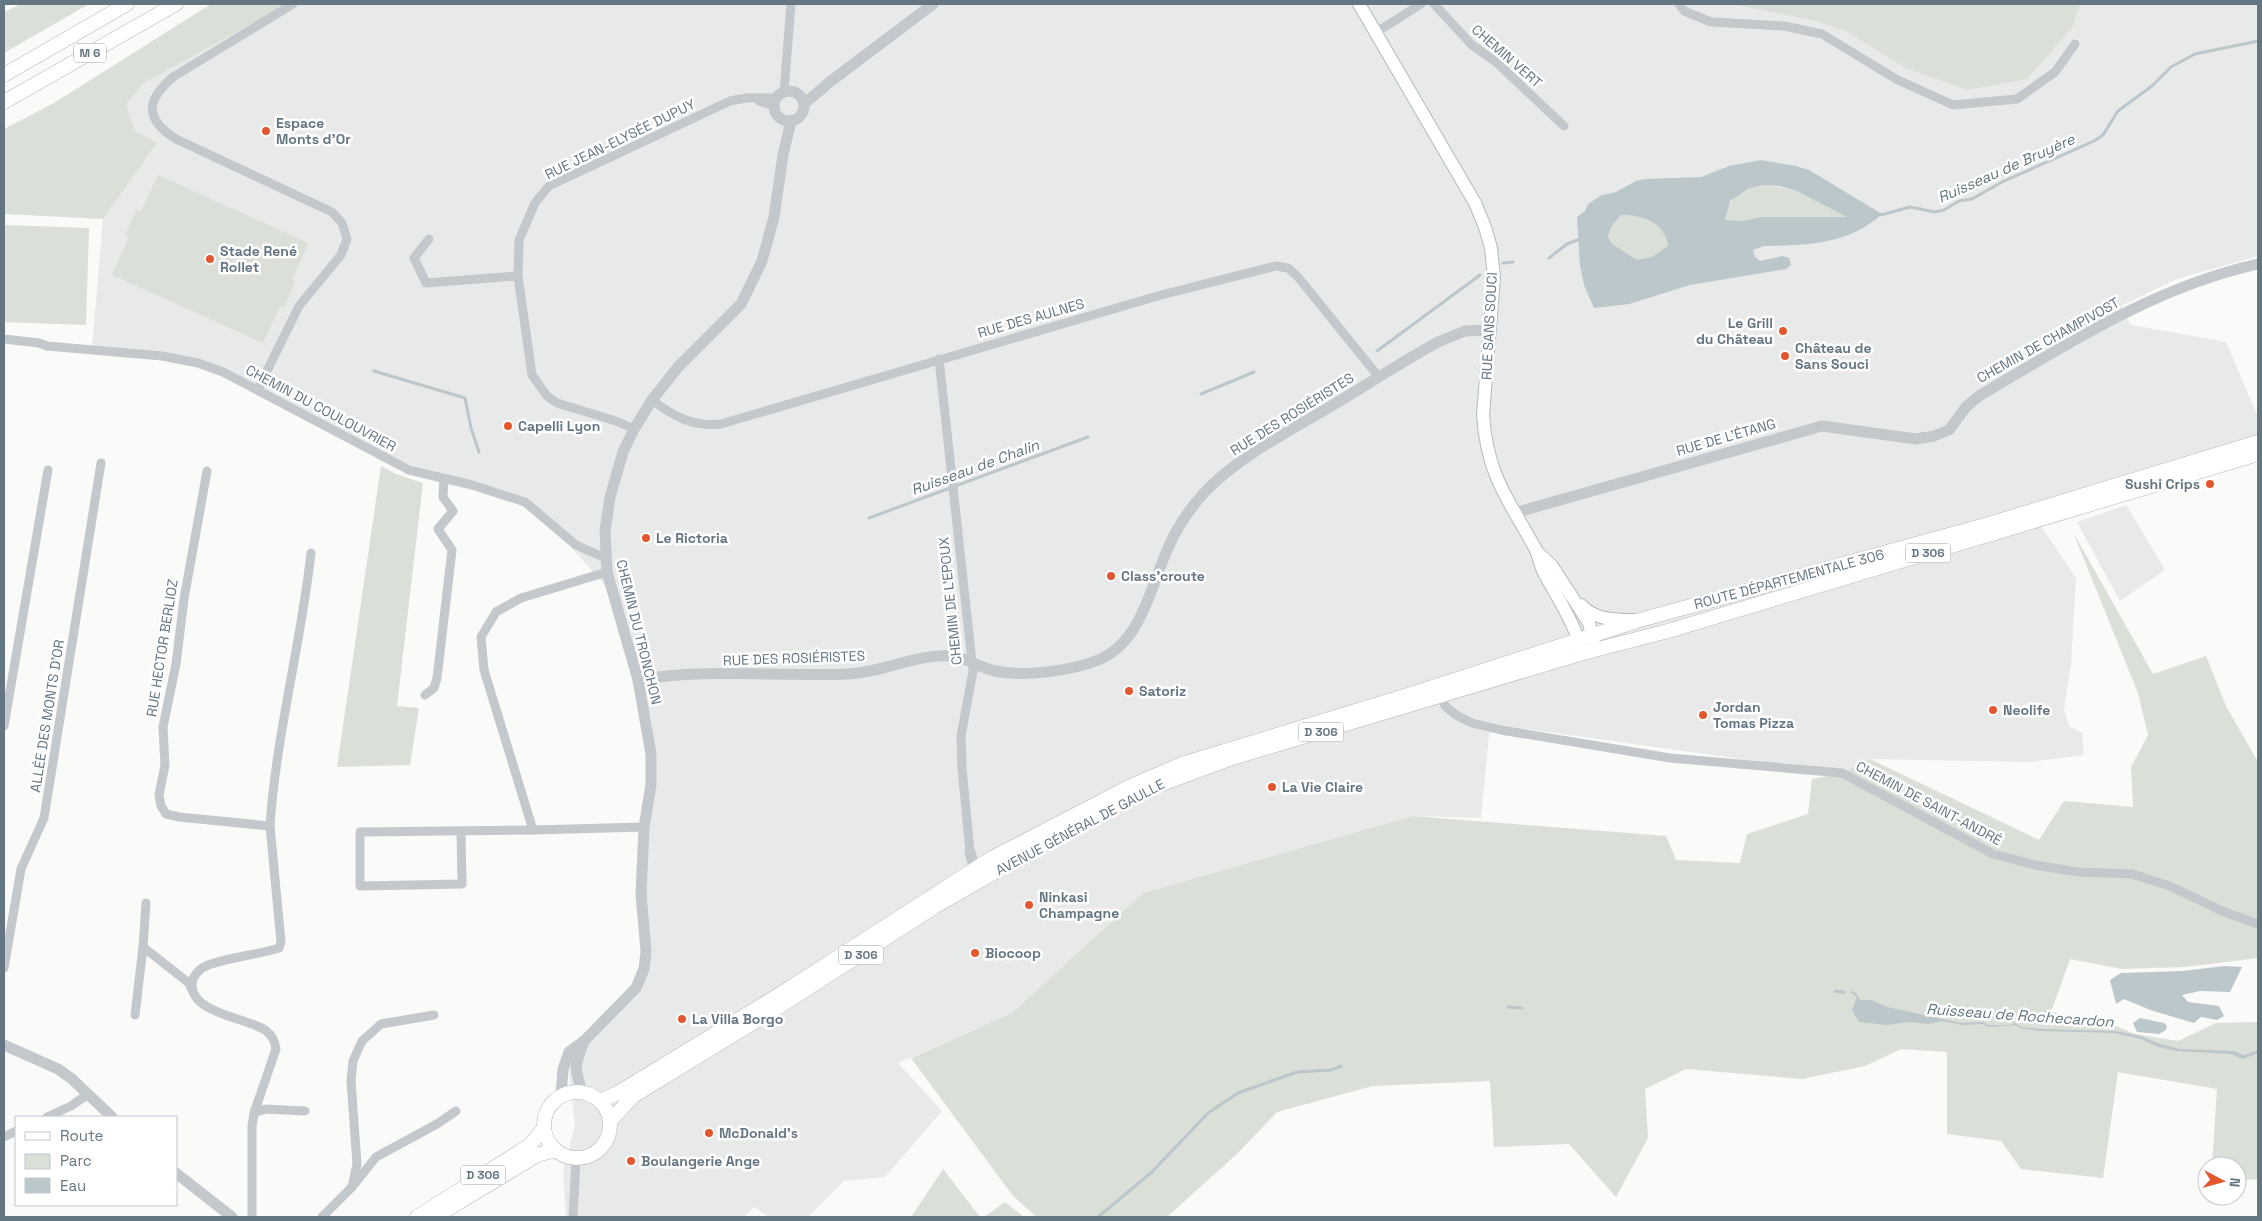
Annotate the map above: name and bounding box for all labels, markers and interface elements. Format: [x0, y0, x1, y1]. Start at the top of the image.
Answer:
street label: CHEMIN VERT [1468, 20, 1546, 92]
road number: M 6 [74, 44, 106, 62]
street label: RUE JEAN-ELYSÉE DUPUY [542, 94, 699, 183]
place label: Espace Monts d'Or [276, 114, 351, 148]
marker: Espace Monts d'Or [260, 125, 272, 137]
water label: Ruisseau de Bruyère [1935, 129, 2078, 207]
place label: Stade René Rollet [220, 242, 297, 276]
marker: Stade René Rollet [204, 253, 216, 265]
street label: RUE SANS SOUCI [1477, 272, 1501, 380]
street label: CHEMIN DE CHAMPIVOST [1973, 293, 2123, 387]
street label: RUE DES AULNES [976, 294, 1086, 342]
place label: Le Grill du Château [1696, 314, 1773, 348]
marker: Le Grill du Château [1777, 325, 1789, 337]
place label: Château de Sans Souci [1795, 339, 1872, 373]
marker: Château de Sans Souci [1779, 350, 1791, 362]
street label: CHEMIN DU COULOUVRIER [243, 361, 400, 455]
street label: RUE DES ROSIÉRISTES [1227, 369, 1357, 459]
street label: RUE DE L'ÉTANG [1674, 414, 1778, 460]
place label: Capelli Lyon [518, 417, 600, 435]
marker: Capelli Lyon [502, 420, 514, 432]
water label: Ruisseau de Chalin [908, 435, 1042, 499]
place label: Sushi Crips [2125, 475, 2200, 493]
marker: Sushi Crips [2204, 478, 2216, 490]
place label: Le Rictoria [656, 529, 728, 547]
marker: Le Rictoria [640, 532, 652, 544]
street label: CHEMIN DE L'EPOUX [934, 536, 966, 666]
road number: D 306 [1906, 544, 1950, 562]
street label: ROUTE DÉPARTEMENTALE 306 [1692, 545, 1886, 613]
street label: CHEMIN DU TRONCHON [612, 558, 666, 706]
place label: Class'croute [1121, 567, 1205, 585]
marker: Class'croute [1105, 570, 1117, 582]
street label: RUE HECTOR BERLIOZ [142, 578, 182, 718]
street label: ALLÉE DES MONTS D'OR [26, 638, 68, 794]
street label: RUE DES ROSIÉRISTES [723, 647, 865, 669]
place label: Satoriz [1139, 682, 1186, 700]
marker: Satoriz [1123, 685, 1135, 697]
place label: Jordan Tomas Pizza [1713, 698, 1794, 732]
place label: Neolife [2003, 701, 2050, 719]
marker: Neolife [1987, 704, 1999, 716]
marker: Jordan Tomas Pizza [1697, 709, 1709, 721]
road number: D 306 [1298, 722, 1344, 742]
street label: CHEMIN DE SAINT-ANDRÉ [1853, 757, 2005, 849]
street label: AVENUE GÉNÉRAL DE GAULLE [992, 775, 1168, 879]
place label: La Vie Claire [1282, 778, 1363, 796]
marker: La Vie Claire [1266, 781, 1278, 793]
place label: Ninkasi Champagne [1039, 888, 1119, 922]
marker: Ninkasi Champagne [1023, 899, 1035, 911]
place label: Biocoop [985, 944, 1041, 962]
road number: D 306 [838, 946, 884, 964]
marker: Biocoop [969, 947, 981, 959]
water label: Ruisseau de Rochecardon [1926, 999, 2115, 1031]
place label: La Villa Borgo [692, 1010, 783, 1028]
marker: La Villa Borgo [676, 1013, 688, 1025]
legend [15, 1116, 178, 1206]
place label: McDonald's [719, 1124, 798, 1142]
text: Route [60, 1126, 104, 1145]
marker: McDonald's [703, 1127, 715, 1139]
text: Parc [60, 1151, 92, 1170]
place label: Boulangerie Ange [641, 1152, 760, 1170]
marker: Boulangerie Ange [625, 1155, 637, 1167]
north arrow [2197, 1156, 2247, 1206]
road number: D 306 [460, 1166, 506, 1184]
text: Eau [60, 1176, 86, 1195]
text: N [2225, 1177, 2244, 1188]

